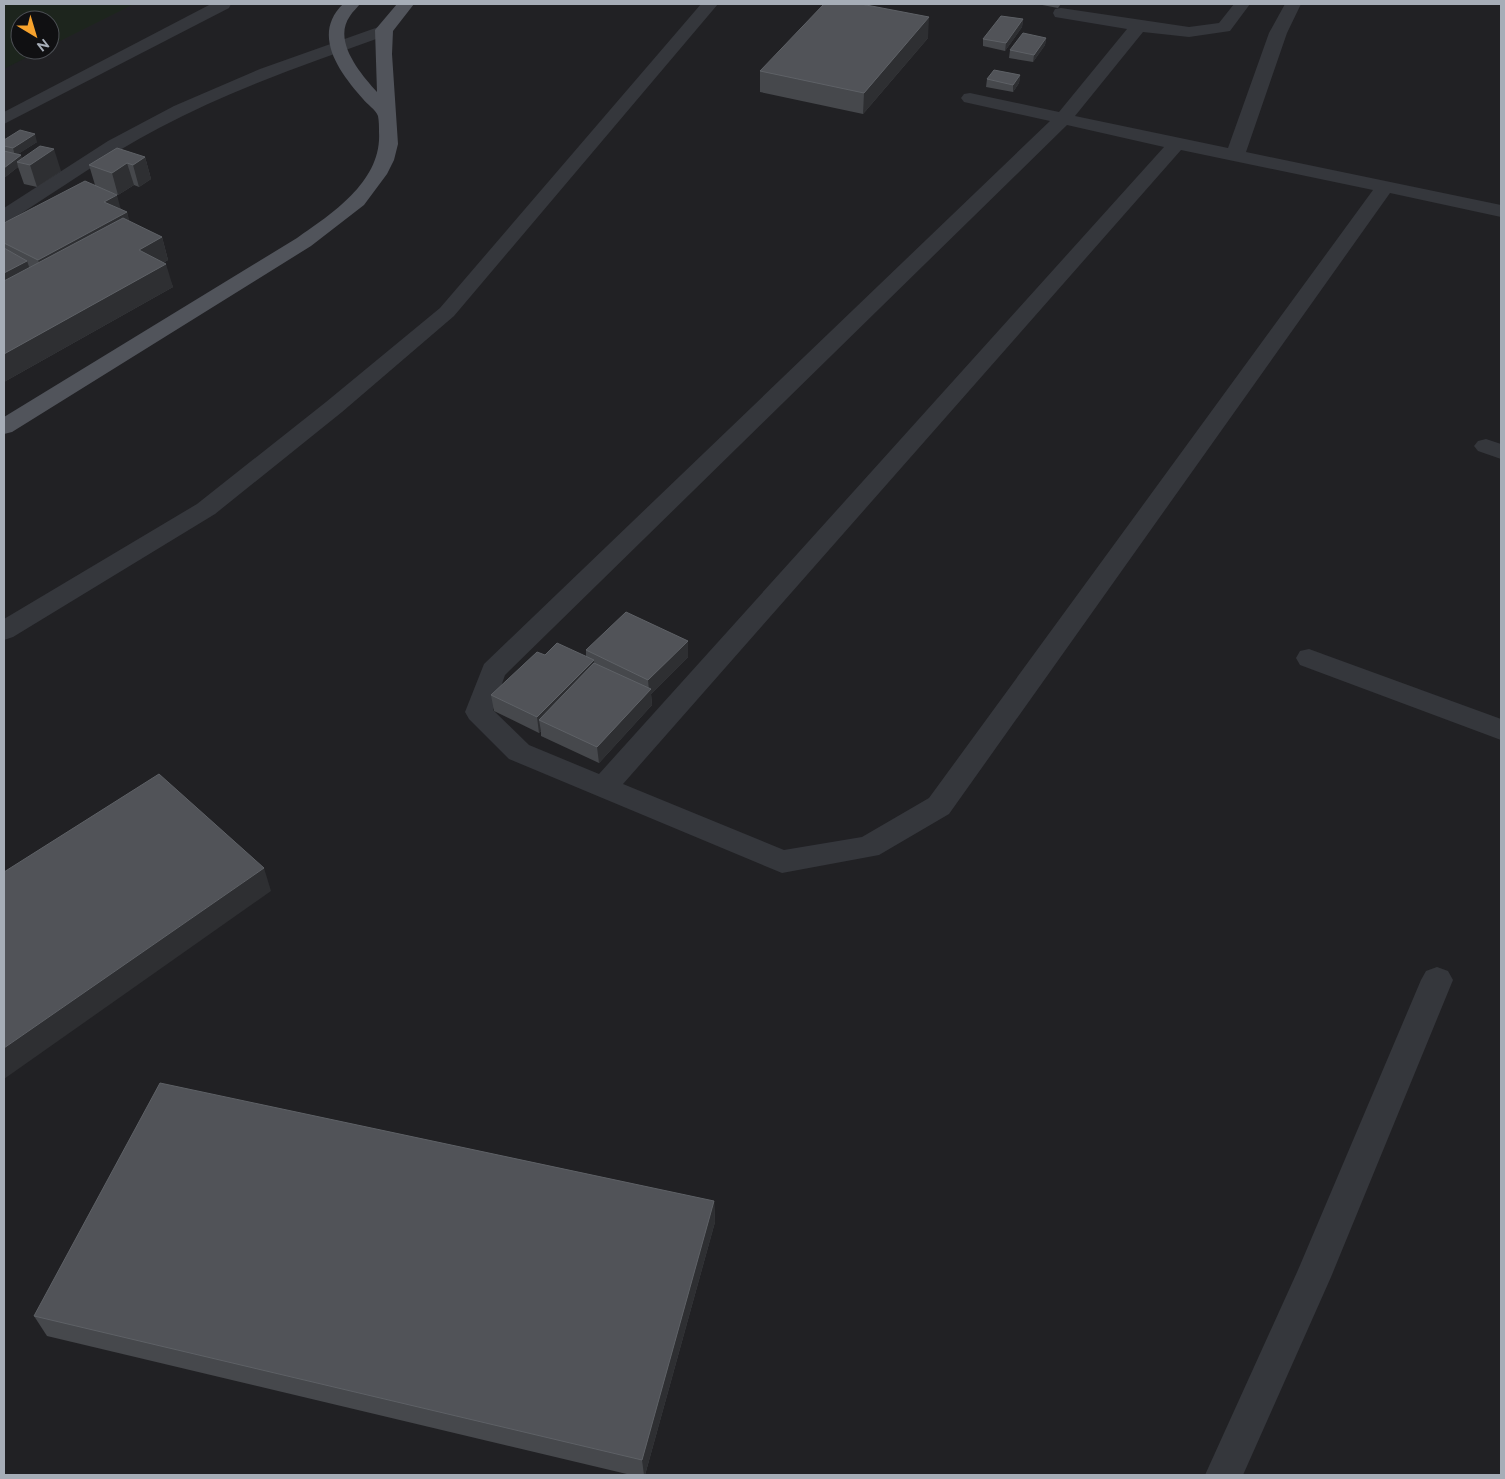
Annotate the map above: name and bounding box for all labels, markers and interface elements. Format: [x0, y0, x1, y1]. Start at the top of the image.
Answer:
north arrow [10, 10, 60, 60]
text: N [34, 36, 52, 55]

